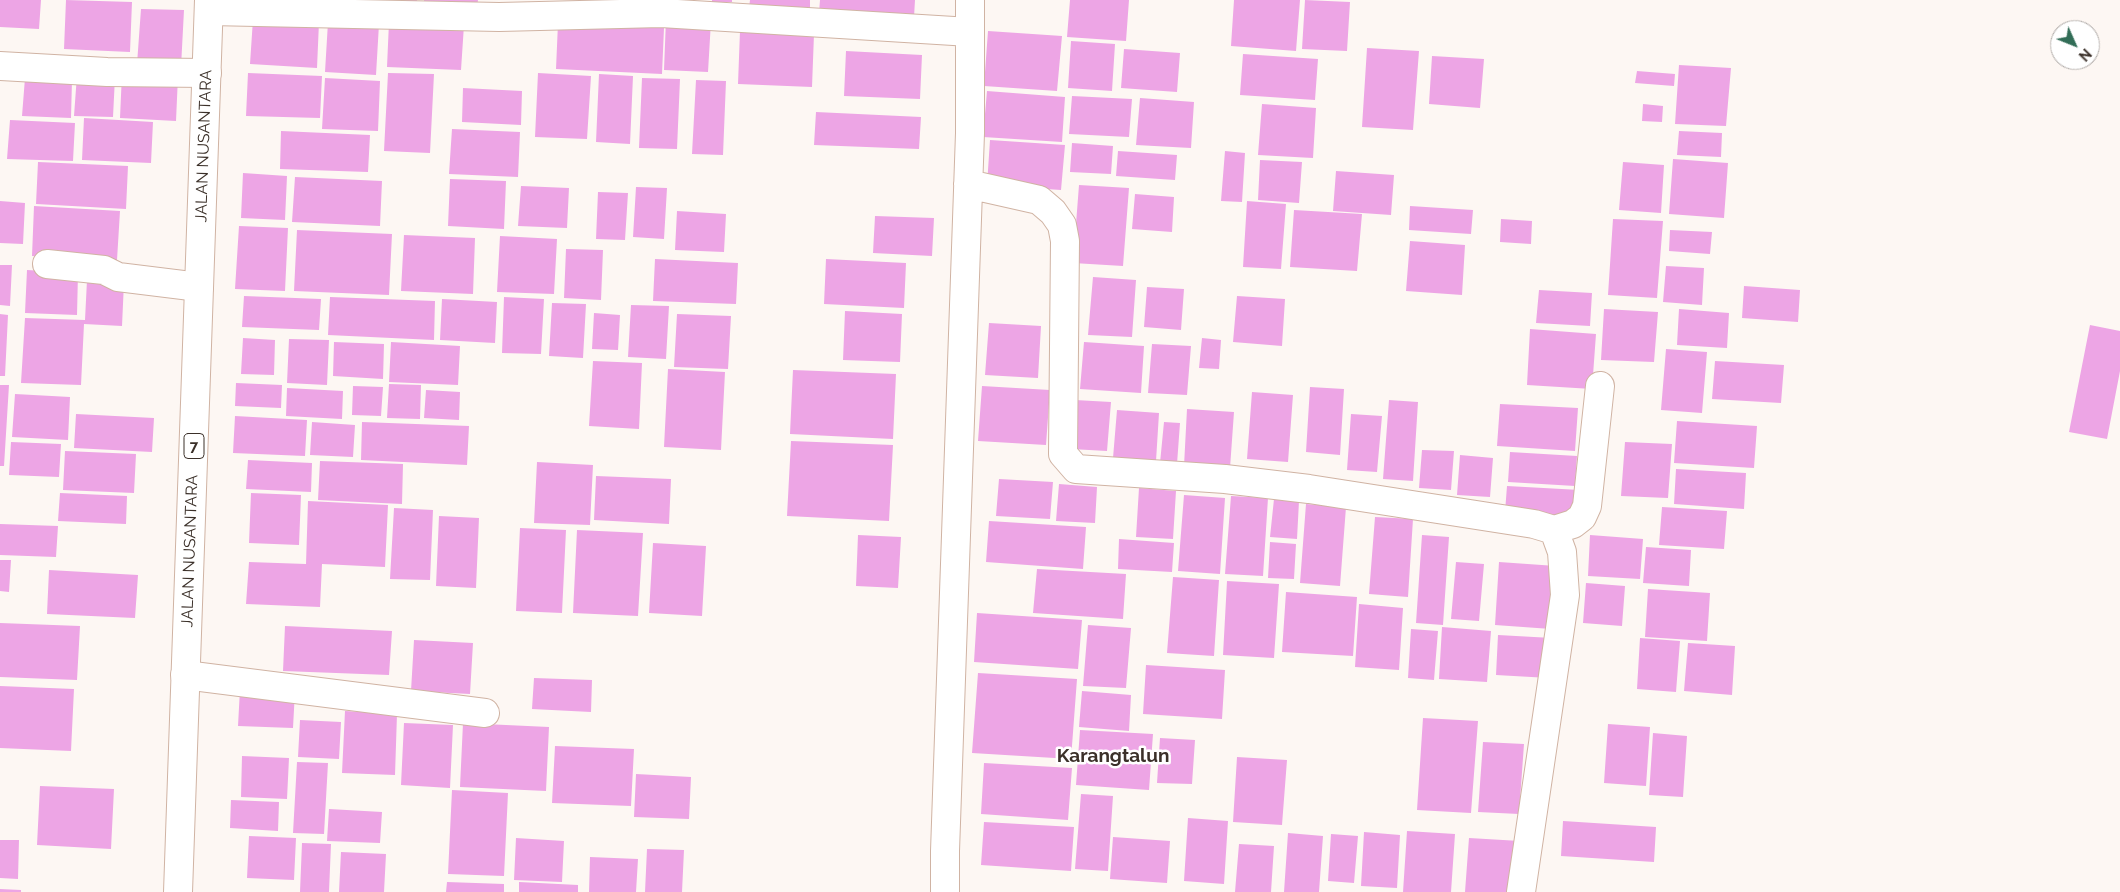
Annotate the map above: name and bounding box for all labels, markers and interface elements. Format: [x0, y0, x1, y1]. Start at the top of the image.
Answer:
north arrow [2050, 20, 2100, 70]
text: N [2076, 45, 2095, 64]
street label: JALAN NUSANTARA [192, 69, 216, 223]
road number: 7 [184, 434, 204, 458]
street label: JALAN NUSANTARA [178, 474, 202, 628]
district label: Karangtalun [1057, 745, 1169, 767]

